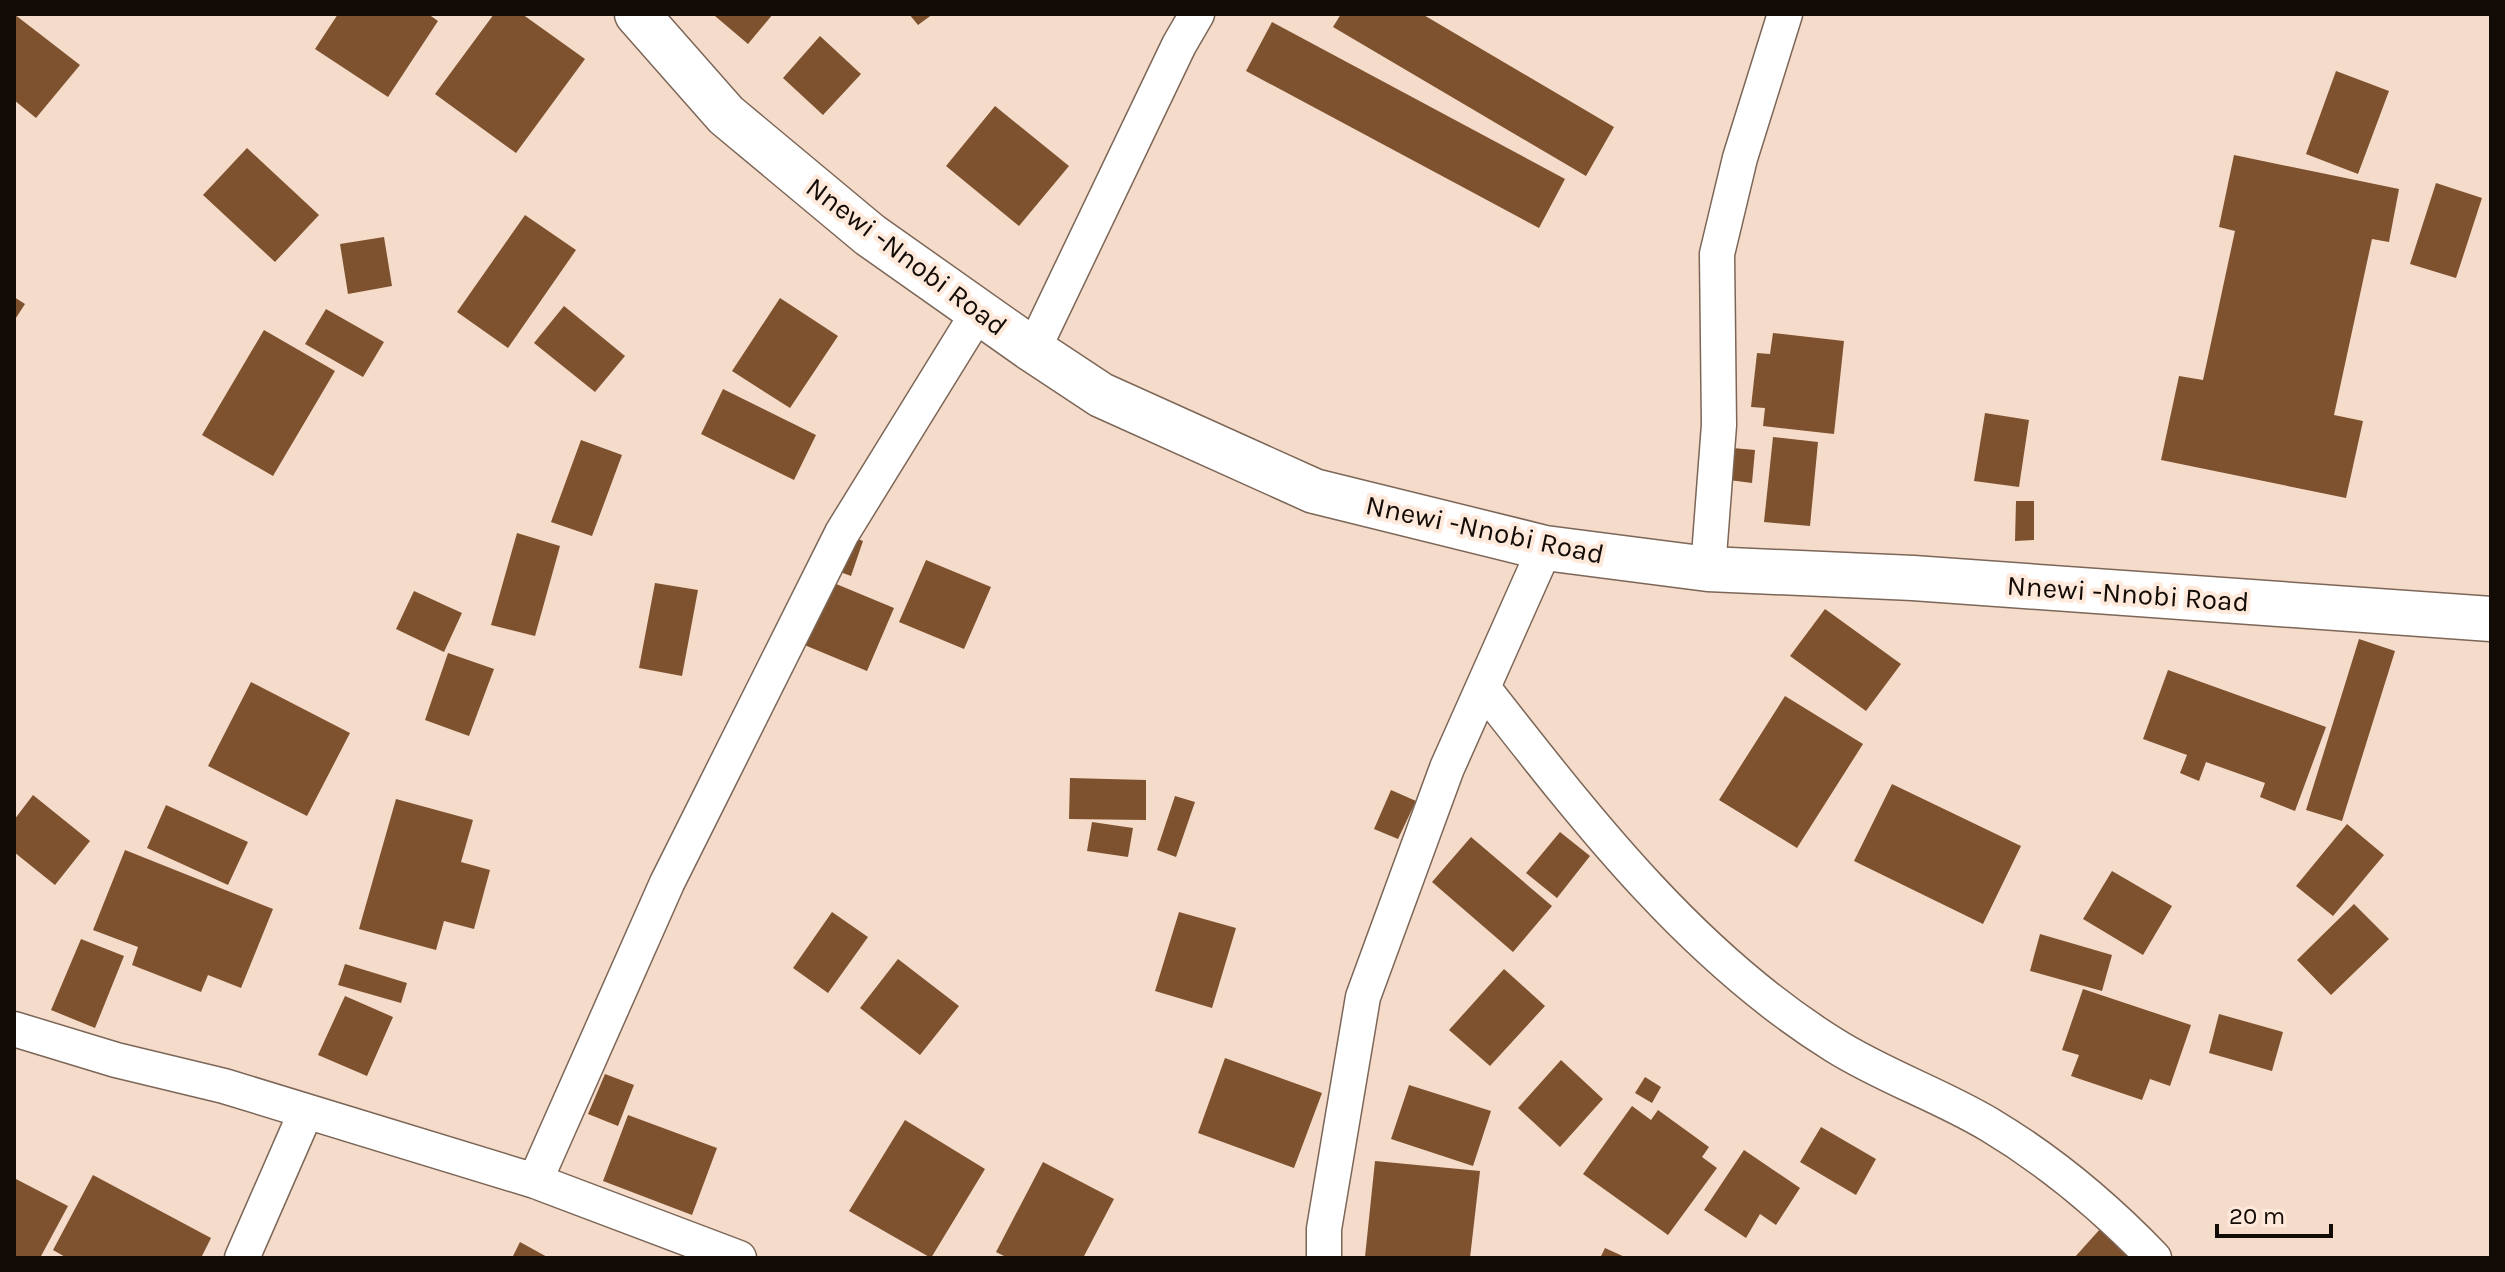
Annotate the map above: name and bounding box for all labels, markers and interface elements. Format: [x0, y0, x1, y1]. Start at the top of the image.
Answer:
street label: Nnewi -Nnobi Road [800, 170, 1014, 343]
street label: Nnewi -Nnobi Road [1363, 488, 1607, 571]
street label: Nnewi -Nnobi Road [2006, 569, 2250, 618]
scale bar [2217, 1188, 2331, 1238]
text: 20 m [2229, 1202, 2285, 1230]

